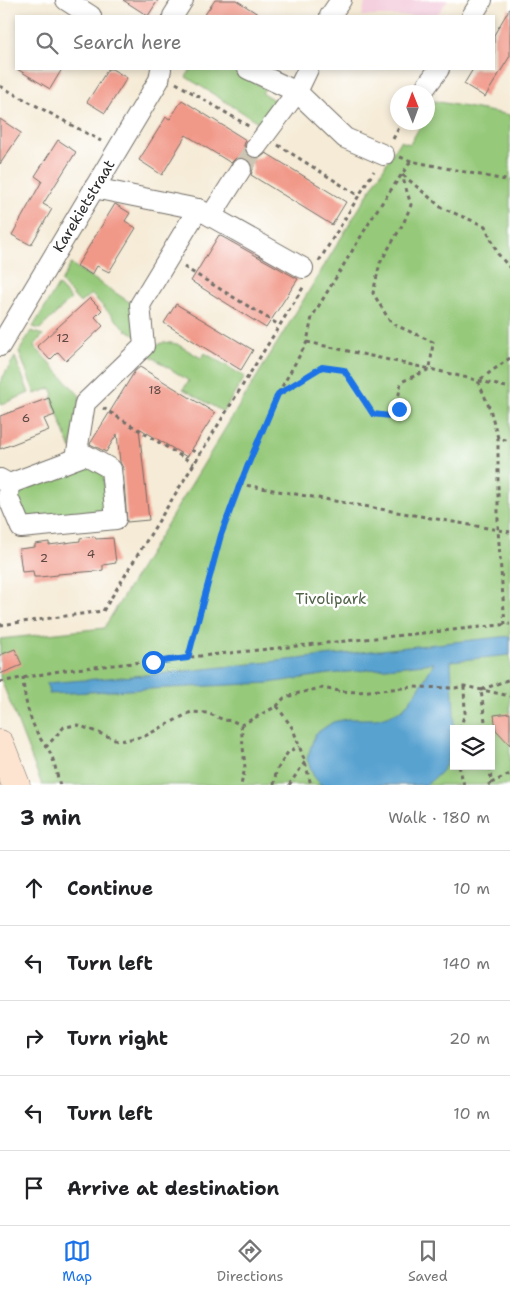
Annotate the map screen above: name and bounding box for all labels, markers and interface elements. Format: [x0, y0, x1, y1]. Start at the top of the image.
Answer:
search box [15, 15, 495, 70]
icon: search [33, 29, 61, 57]
text: Search here [73, 30, 182, 55]
north arrow [390, 85, 435, 130]
street label: Karekietstraat [48, 156, 120, 256]
house number: 12 [57, 330, 69, 346]
house number: 18 [148, 382, 162, 398]
route end [388, 398, 411, 421]
house number: 6 [22, 410, 30, 426]
house number: 4 [87, 546, 95, 562]
house number: 2 [40, 550, 48, 566]
park label: Tivolipark [295, 589, 367, 609]
route start [142, 651, 165, 674]
map controls [450, 725, 495, 770]
button: layers [450, 725, 495, 770]
text: 3 min [20, 804, 81, 832]
text: Walk · 180 m [388, 807, 490, 828]
icon: ahead [20, 874, 48, 902]
text: Continue [67, 876, 153, 901]
text: 10 m [453, 878, 490, 899]
icon: left [20, 949, 48, 977]
text: Turn left [67, 951, 153, 976]
text: 140 m [443, 953, 490, 974]
icon: right [20, 1024, 48, 1052]
text: Turn right [67, 1026, 168, 1051]
text: 20 m [449, 1028, 490, 1049]
icon: left [20, 1099, 48, 1127]
text: Turn left [67, 1101, 153, 1126]
text: 10 m [453, 1103, 490, 1124]
icon: arrive [20, 1174, 48, 1202]
text: Arrive at destination [67, 1176, 279, 1201]
tab: Map [62, 1237, 92, 1285]
tab: Directions [217, 1237, 284, 1285]
tab: Saved [408, 1237, 448, 1285]

